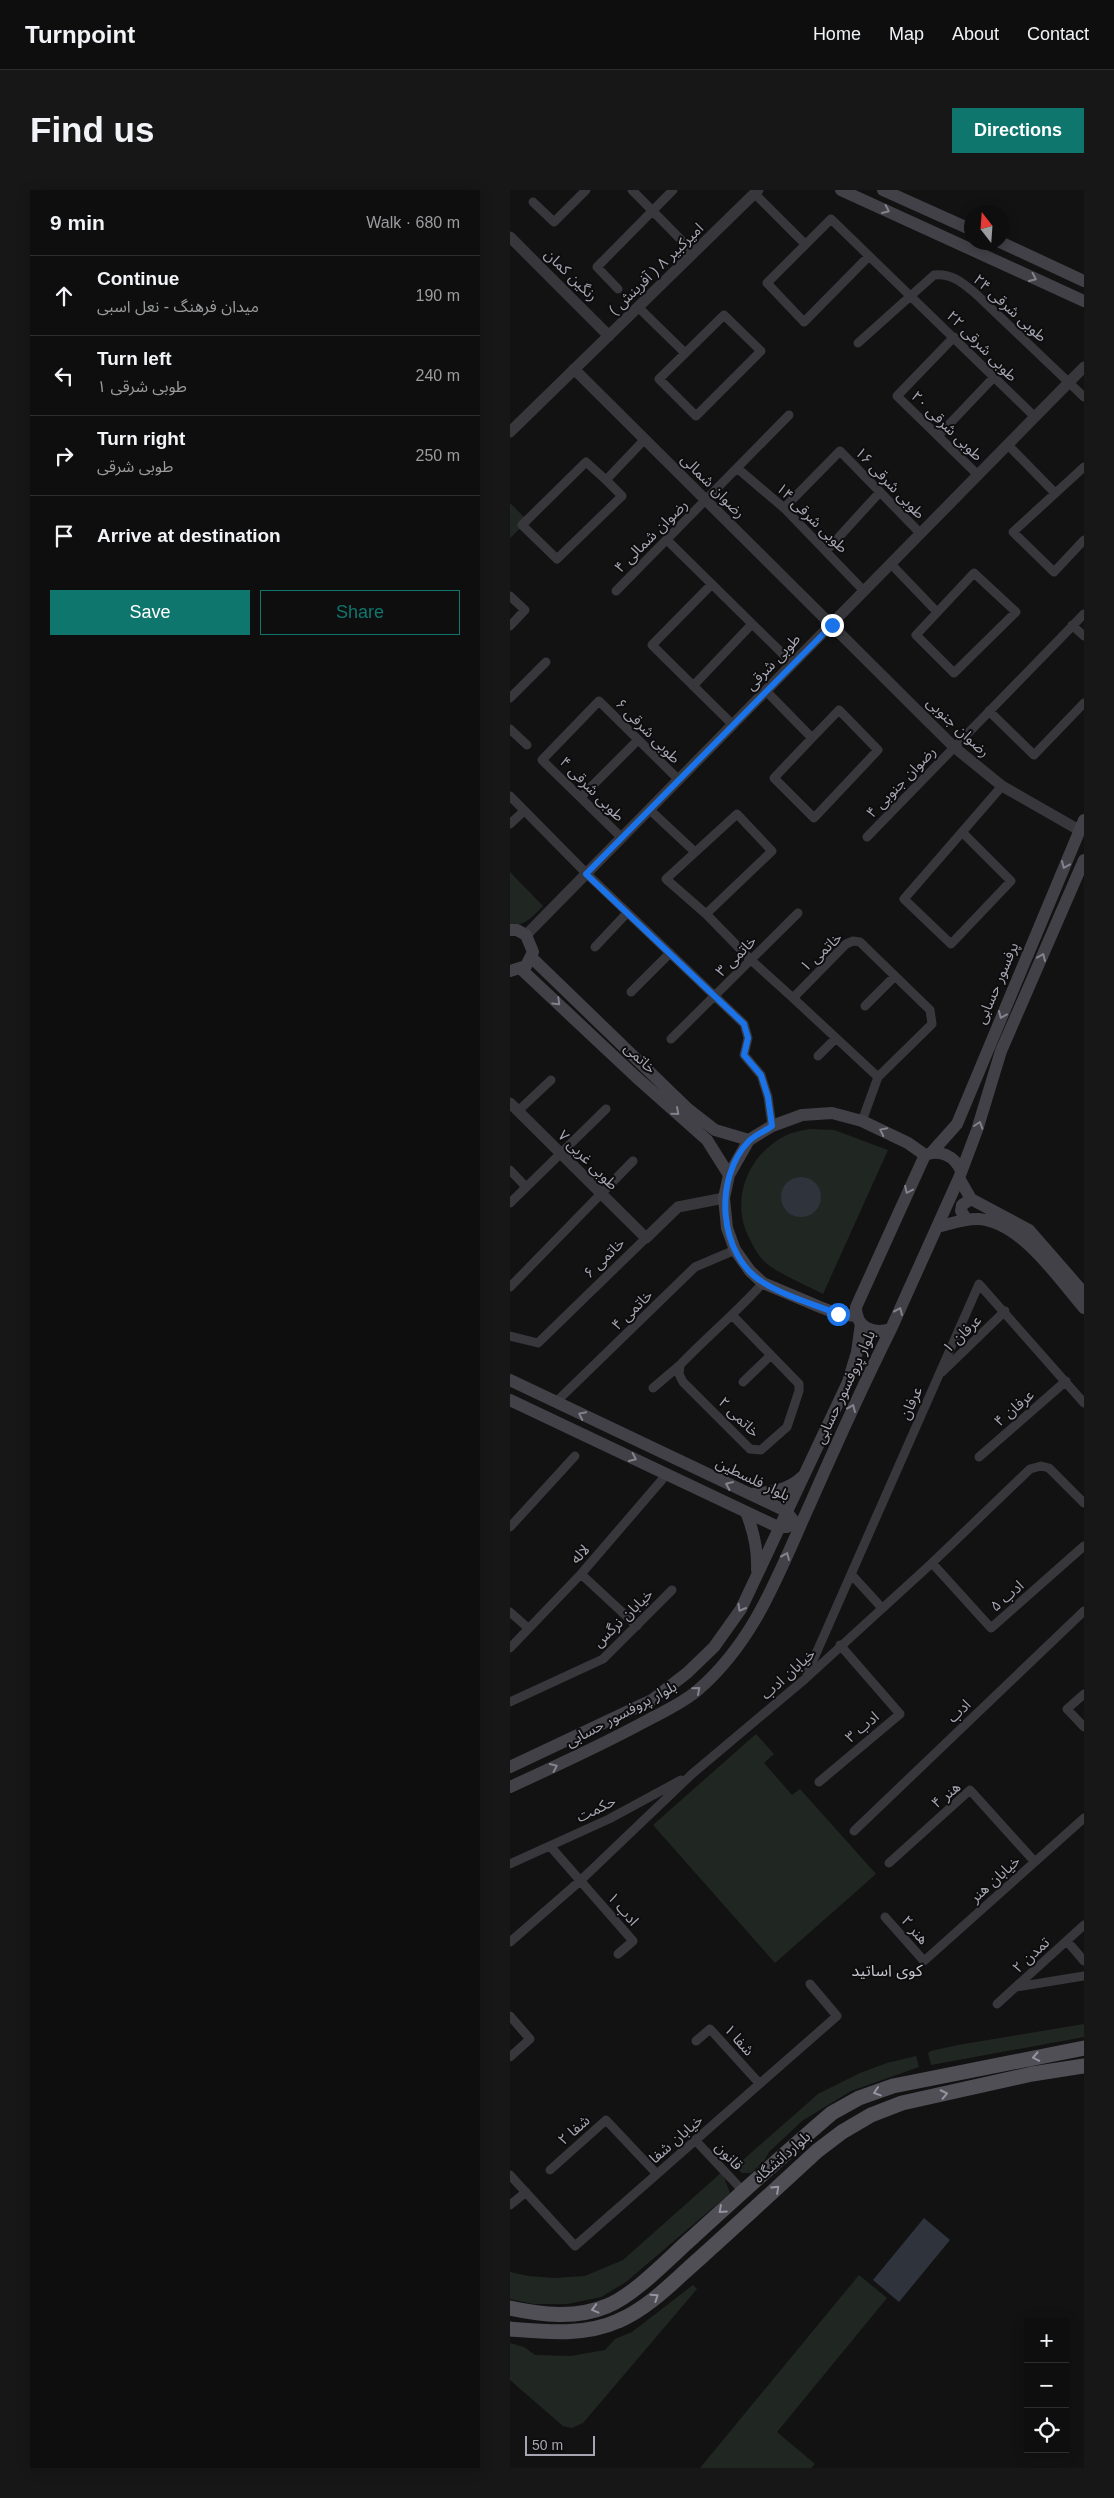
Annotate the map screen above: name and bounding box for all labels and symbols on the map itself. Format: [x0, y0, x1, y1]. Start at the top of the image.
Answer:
one-way arrow [881, 204, 890, 215]
north arrow [964, 205, 1009, 250]
street label: امیرکبیر ۸ ( آفرینش ) [605, 219, 707, 319]
street label: رنگین کمان [541, 245, 601, 305]
street label: طوبی شرقی ۲۴ [969, 270, 1051, 346]
one-way arrow [1028, 272, 1037, 282]
street label: طوبی شرقی ۲۲ [943, 307, 1021, 385]
street label: طوبی شرقی ۲۰ [907, 387, 987, 465]
street label: طوبی شرقی ۱۶ [851, 443, 929, 523]
street label: رضوان شمالی [677, 450, 749, 522]
street label: طوبی شرقی ۱۴ [772, 479, 852, 557]
street label: رضوان شمالی ۴ [611, 496, 691, 576]
route end [821, 614, 844, 637]
street label: طوبی شرقی [742, 630, 804, 694]
street label: رضوان جنوبی [923, 693, 993, 761]
street label: طوبی شرقی ۶ [612, 695, 684, 767]
street label: رضوان جنوبی ۴ [862, 742, 940, 822]
street label: طوبی شرقی ۴ [556, 753, 628, 825]
one-way arrow [1060, 860, 1071, 869]
street label: خاتمی ۱ [796, 928, 846, 975]
street label: خاتمی ۳ [712, 932, 760, 980]
street label: پرفسور حسابی [972, 939, 1023, 1027]
one-way arrow [1035, 953, 1046, 962]
one-way arrow [551, 996, 560, 1005]
one-way arrow [997, 1010, 1008, 1019]
street label: خاتمی [620, 1039, 660, 1077]
one-way arrow [670, 1107, 679, 1115]
one-way arrow [973, 1122, 983, 1130]
street label: طوبی غربی ۷ [554, 1126, 622, 1194]
one-way arrow [879, 1127, 888, 1137]
one-way arrow [904, 1185, 915, 1194]
street label: خاتمی ۶ [580, 1234, 628, 1282]
street label: خاتمی ۴ [608, 1286, 656, 1334]
route start [827, 1303, 850, 1326]
one-way arrow [892, 1307, 903, 1316]
street label: عرفان ۱ [939, 1311, 986, 1357]
street label: بلوار پروفسور حسابی [811, 1327, 880, 1447]
street label: عرفان [896, 1383, 926, 1422]
street label: عرفان ۴ [990, 1385, 1038, 1430]
street label: خاتمی ۲ [715, 1393, 763, 1441]
one-way arrow [846, 1404, 857, 1413]
one-way arrow [578, 1410, 587, 1421]
one-way arrow [628, 1452, 637, 1463]
street label: بلوار فلسطین [713, 1453, 793, 1505]
one-way arrow [725, 1481, 734, 1491]
street label: لاله [567, 1541, 593, 1567]
one-way arrow [780, 1552, 791, 1561]
street label: ادب ۵ [987, 1577, 1027, 1615]
street label: خیابان نرگس [589, 1585, 657, 1651]
one-way arrow [737, 1603, 747, 1612]
street label: خیابان ادب [757, 1645, 819, 1703]
street label: بلوار پروفسور حسابی [562, 1677, 680, 1752]
one-way arrow [691, 1687, 700, 1696]
street label: ادب [944, 1696, 974, 1726]
street label: ادب ۳ [842, 1708, 882, 1746]
one-way arrow [549, 1762, 558, 1773]
street label: هنر ۴ [928, 1778, 964, 1812]
street label: حکمت [573, 1792, 618, 1825]
street label: خیابان هنر [965, 1852, 1024, 1907]
street label: ادب ۱ [604, 1889, 642, 1929]
street label: هنر ۲ [898, 1912, 932, 1948]
street label: تمدن ۲ [1009, 1933, 1053, 1977]
district label: کوی اساتید [851, 1962, 923, 1980]
street label: شفا ۱ [721, 2020, 758, 2059]
one-way arrow [1032, 2052, 1041, 2062]
one-way arrow [874, 2086, 882, 2096]
one-way arrow [940, 2089, 949, 2099]
street label: شفا ۲ [554, 2111, 593, 2148]
street label: خیابان شفا [645, 2111, 707, 2167]
street label: بلواردانشگاه [750, 2127, 814, 2187]
street label: قانون [711, 2138, 747, 2174]
one-way arrow [771, 2186, 780, 2195]
one-way arrow [718, 2205, 727, 2214]
one-way arrow [649, 2294, 659, 2303]
one-way arrow [591, 2304, 599, 2314]
scale bar [525, 2433, 595, 2456]

